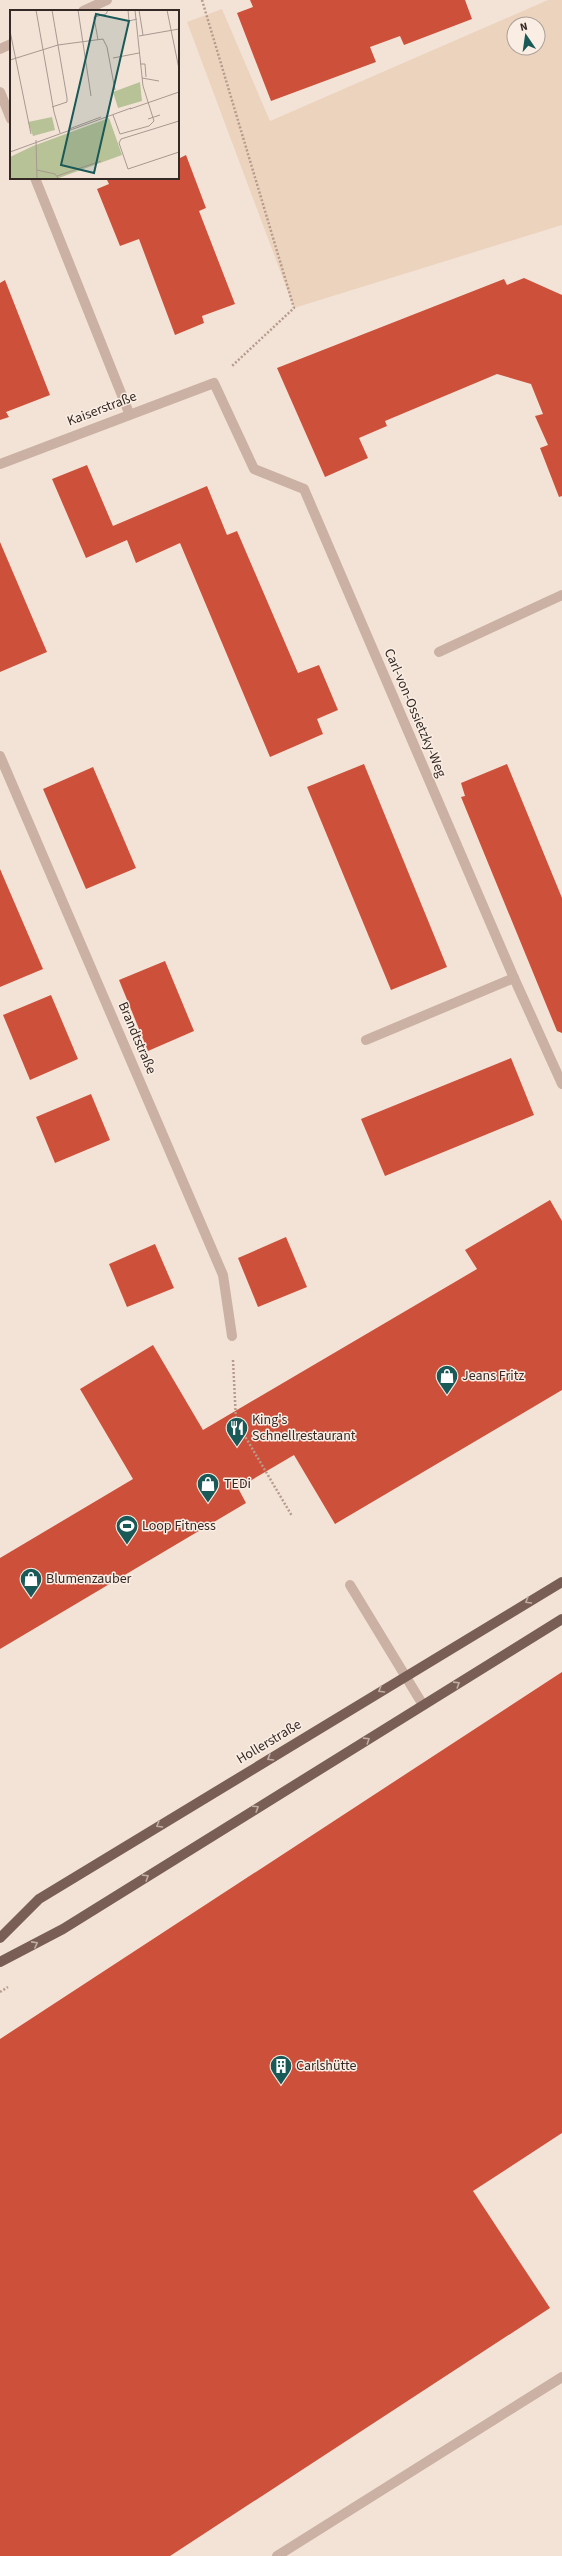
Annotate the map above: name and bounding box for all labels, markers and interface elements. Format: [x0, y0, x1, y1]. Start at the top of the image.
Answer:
inset map [10, 10, 179, 179]
north arrow [506, 16, 546, 56]
text: N [519, 19, 529, 35]
street label: Kaiserstraße [64, 387, 140, 431]
street label: Carl-von-Ossietzky-Weg [379, 645, 451, 781]
street label: Brandtstraße [113, 999, 161, 1077]
shop icon: Jeans Fritz [434, 1363, 460, 1396]
place label: Jeans Fritz [462, 1366, 525, 1386]
place label: King's Schnellrestaurant [252, 1410, 356, 1446]
restaurant icon: King's Schnellrestaurant [224, 1415, 250, 1448]
shop icon: TEDi [195, 1471, 221, 1504]
place label: TEDi [224, 1474, 251, 1494]
sports icon: Loop Fitness [114, 1513, 140, 1546]
place label: Loop Fitness [142, 1516, 216, 1536]
shop icon: Blumenzauber [18, 1566, 44, 1599]
place label: Blumenzauber [46, 1569, 132, 1589]
one-way arrow [525, 1597, 533, 1604]
one-way arrow [452, 1682, 459, 1689]
one-way arrow [378, 1685, 385, 1692]
street label: Hollerstraße [233, 1715, 305, 1769]
one-way arrow [363, 1737, 370, 1745]
one-way arrow [267, 1753, 274, 1760]
one-way arrow [252, 1806, 259, 1813]
one-way arrow [156, 1821, 163, 1828]
one-way arrow [142, 1874, 149, 1882]
one-way arrow [30, 1941, 38, 1948]
building icon: Carlshütte [268, 2053, 294, 2086]
place label: Carlshütte [296, 2056, 357, 2076]

